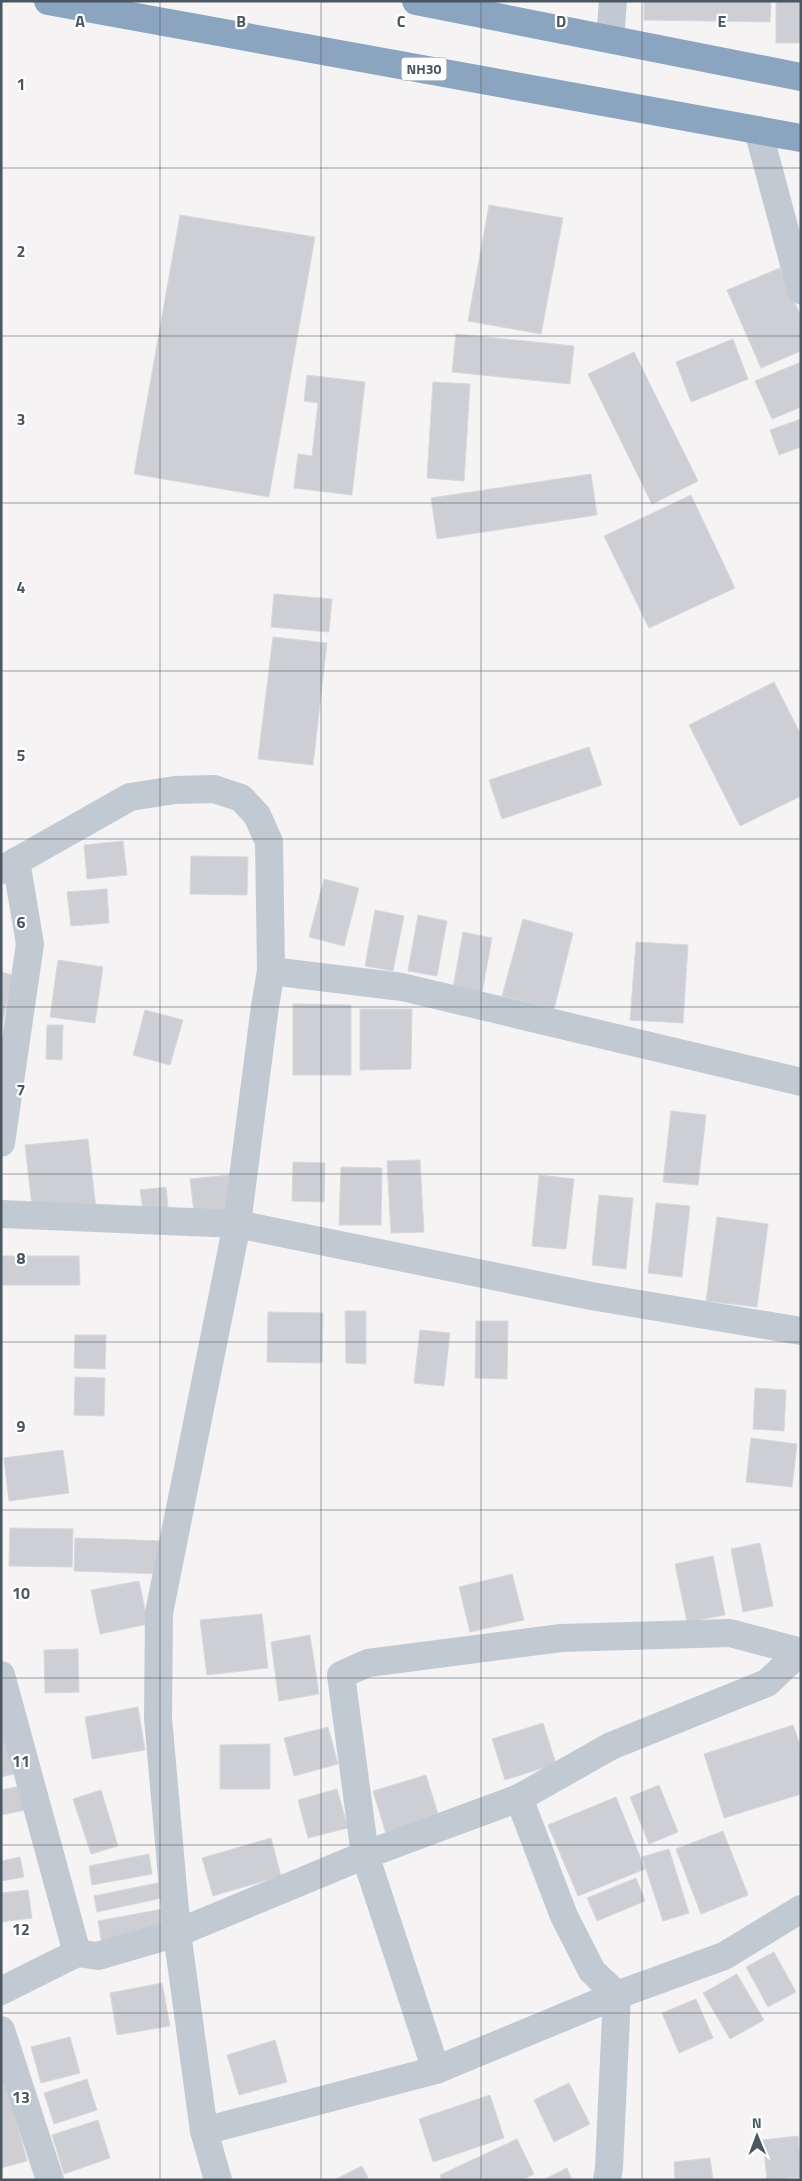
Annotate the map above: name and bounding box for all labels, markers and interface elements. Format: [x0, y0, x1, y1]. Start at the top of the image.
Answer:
text: A [75, 9, 85, 33]
text: B [236, 9, 246, 33]
text: C [397, 9, 406, 33]
text: D [556, 9, 566, 33]
text: E [718, 9, 727, 33]
road number: NH30 [402, 58, 446, 80]
text: 1 [17, 72, 25, 96]
text: 2 [17, 239, 25, 263]
text: 3 [17, 407, 25, 431]
text: 4 [17, 575, 26, 599]
text: 5 [17, 743, 26, 767]
text: 6 [17, 910, 26, 934]
text: 7 [17, 1078, 25, 1102]
text: 8 [17, 1246, 26, 1270]
text: 9 [17, 1414, 26, 1438]
text: 10 [12, 1581, 30, 1605]
text: 11 [12, 1749, 30, 1773]
text: 12 [12, 1917, 30, 1941]
text: 13 [12, 2085, 30, 2109]
north arrow [732, 2111, 782, 2161]
text: N [752, 2112, 762, 2133]

